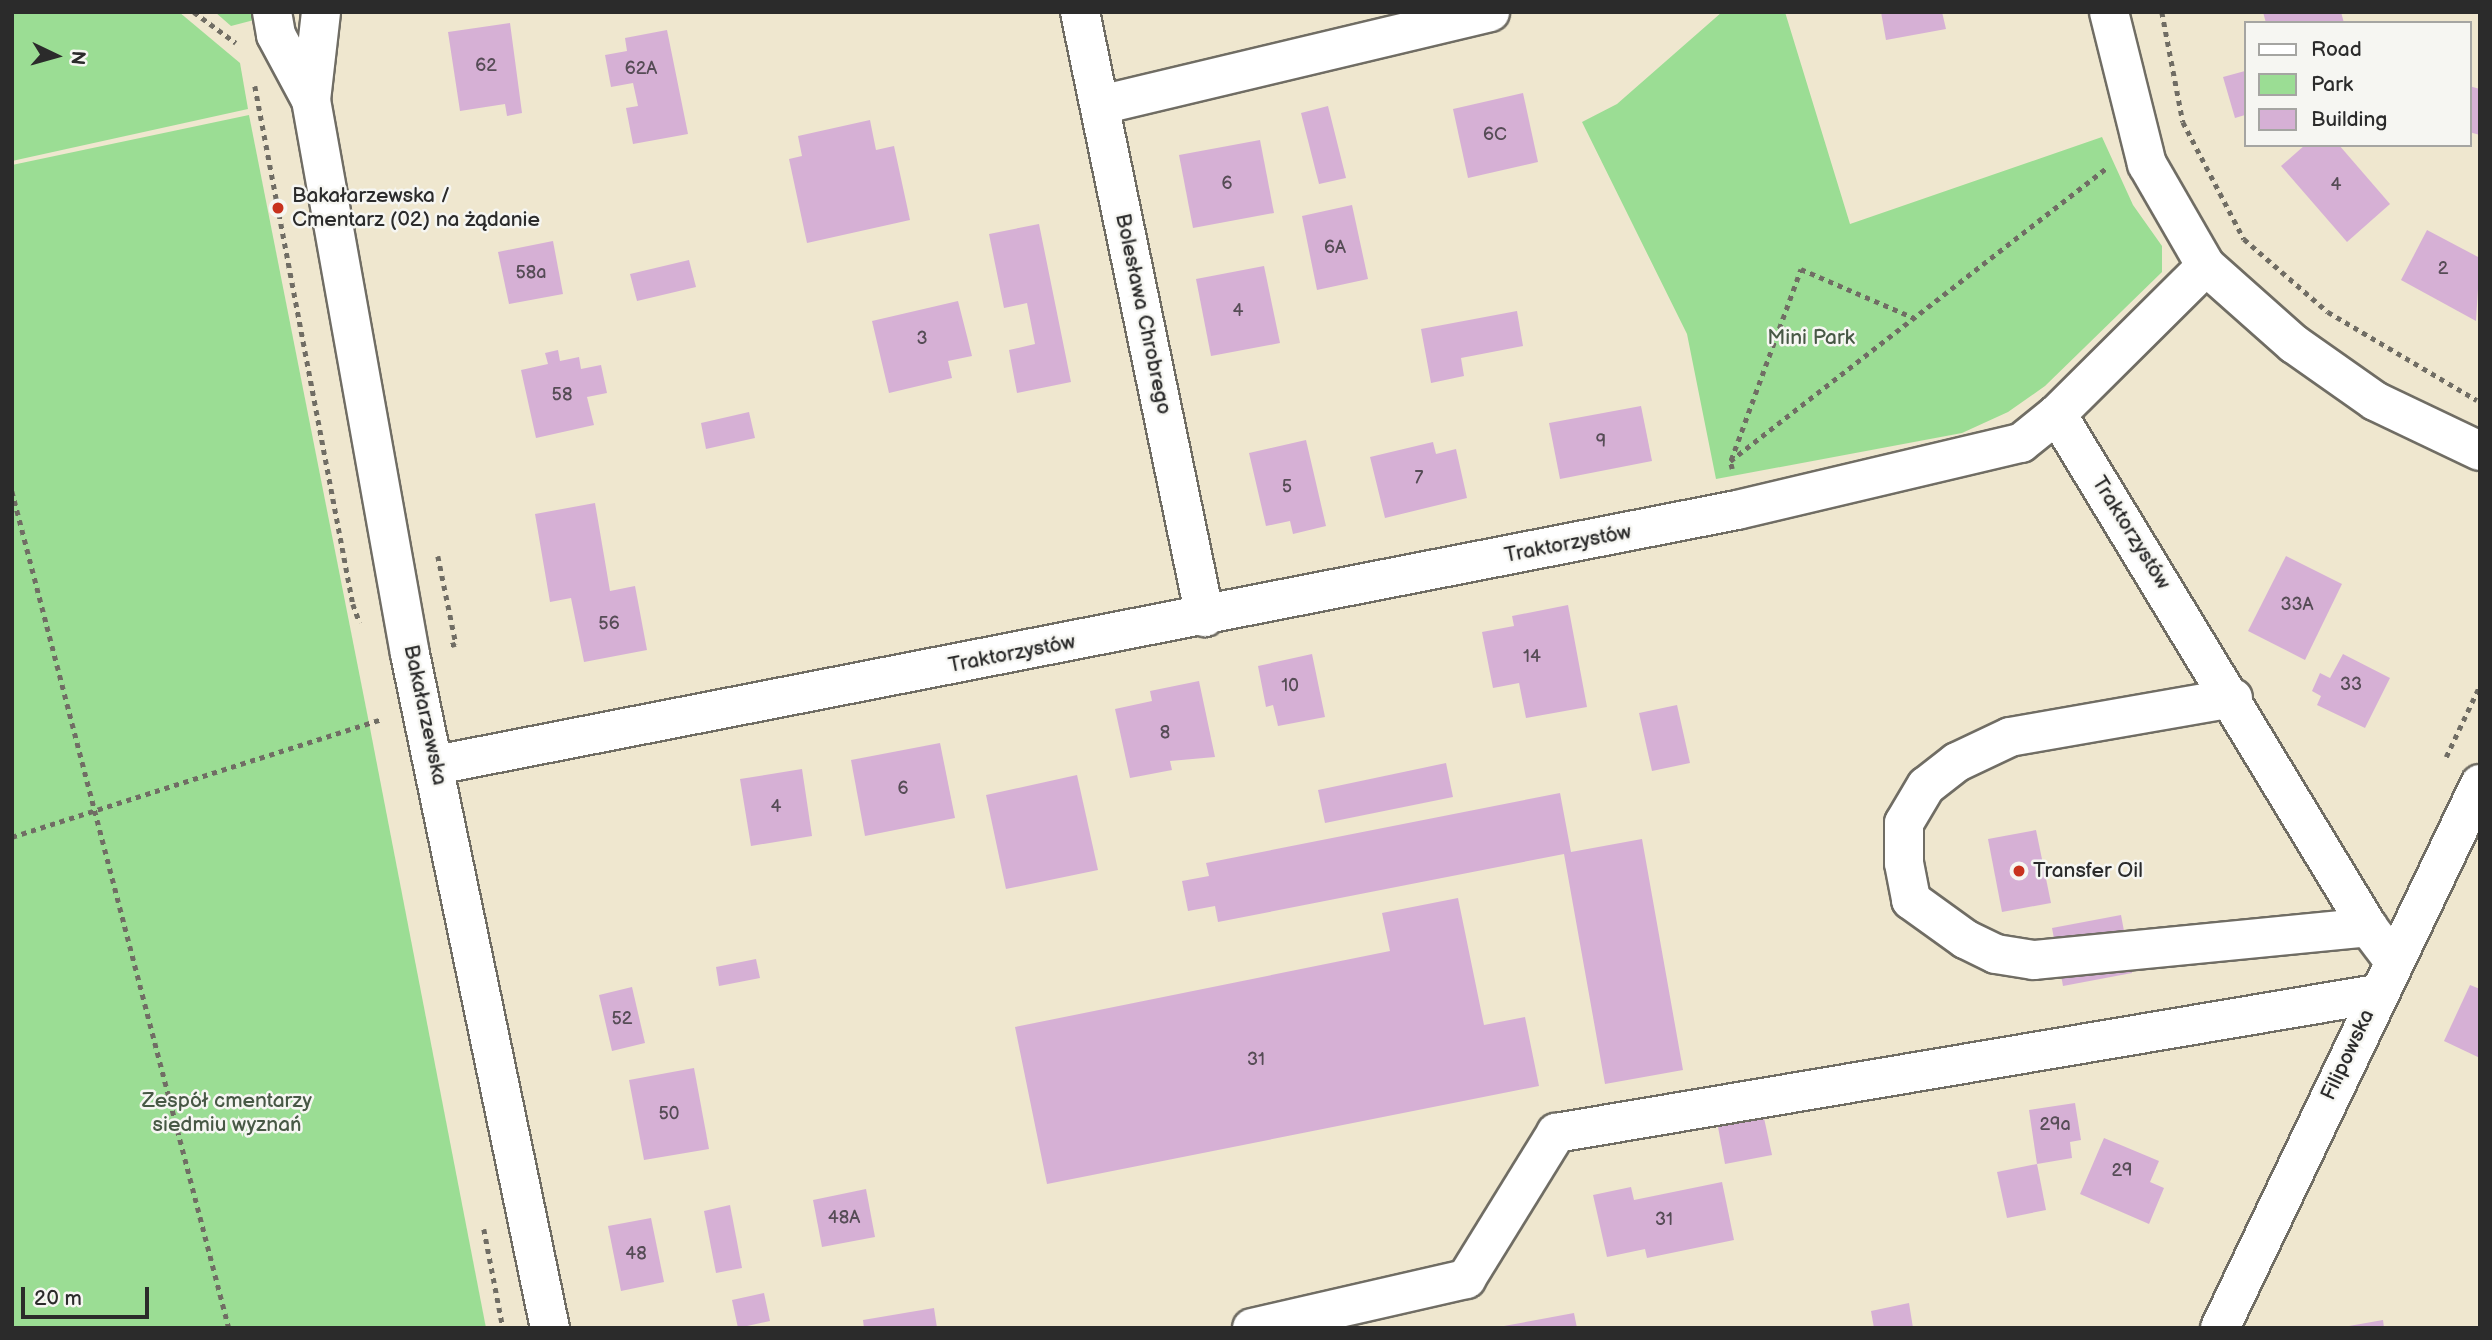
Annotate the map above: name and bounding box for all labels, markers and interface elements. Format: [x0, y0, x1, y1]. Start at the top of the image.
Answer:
north arrow [21, 21, 91, 91]
legend [2244, 21, 2471, 147]
text: Road [2311, 37, 2362, 62]
text: N [65, 50, 89, 66]
house number: 62 [475, 55, 497, 77]
house number: 62A [625, 58, 657, 80]
text: Park [2311, 72, 2353, 97]
text: Building [2311, 107, 2387, 132]
house number: 6C [1483, 124, 1507, 146]
house number: 6 [1222, 173, 1232, 195]
house number: 4 [2331, 174, 2341, 196]
place label: Bakałarzewska / Cmentarz (02) na żądanie [292, 183, 540, 233]
marker: Bakałarzewska / Cmentarz (02) na żądanie [270, 200, 286, 216]
street label: Bolesława Chrobrego [1109, 211, 1177, 417]
house number: 6A [1324, 237, 1346, 259]
house number: 2 [2438, 258, 2448, 280]
house number: 58a [516, 262, 546, 284]
house number: 4 [1233, 300, 1243, 322]
park label: Mini Park [1767, 325, 1855, 351]
house number: 3 [916, 328, 928, 350]
house number: 58 [552, 384, 572, 406]
house number: 9 [1596, 431, 1606, 453]
house number: 7 [1415, 467, 1423, 489]
street label: Traktorzystów [2086, 472, 2176, 594]
house number: 5 [1282, 476, 1292, 498]
street label: Traktorzystów [1502, 519, 1634, 569]
house number: 33A [2280, 594, 2314, 616]
house number: 56 [598, 613, 620, 635]
street label: Traktorzystów [946, 629, 1078, 679]
street label: Bakałarzewska [398, 643, 452, 787]
house number: 14 [1523, 646, 1541, 668]
house number: 33 [2340, 674, 2362, 696]
house number: 10 [1281, 675, 1299, 697]
house number: 8 [1160, 722, 1170, 744]
house number: 6 [898, 778, 908, 800]
house number: 4 [771, 796, 781, 818]
place label: Transfer Oil [2033, 858, 2143, 884]
marker: Transfer Oil [2011, 863, 2027, 879]
street label: Filipowska [2316, 1006, 2380, 1104]
house number: 52 [612, 1008, 632, 1030]
house number: 31 [1247, 1049, 1265, 1071]
park label: Zespół cmentarzy siedmiu wyznań [142, 1088, 312, 1138]
house number: 50 [659, 1103, 679, 1125]
house number: 29a [2039, 1114, 2071, 1136]
house number: 29 [2111, 1160, 2133, 1182]
house number: 48A [828, 1207, 860, 1229]
house number: 31 [1655, 1209, 1673, 1231]
house number: 48 [625, 1243, 647, 1265]
scale bar [24, 1274, 152, 1318]
text: 20 m [34, 1286, 82, 1311]

